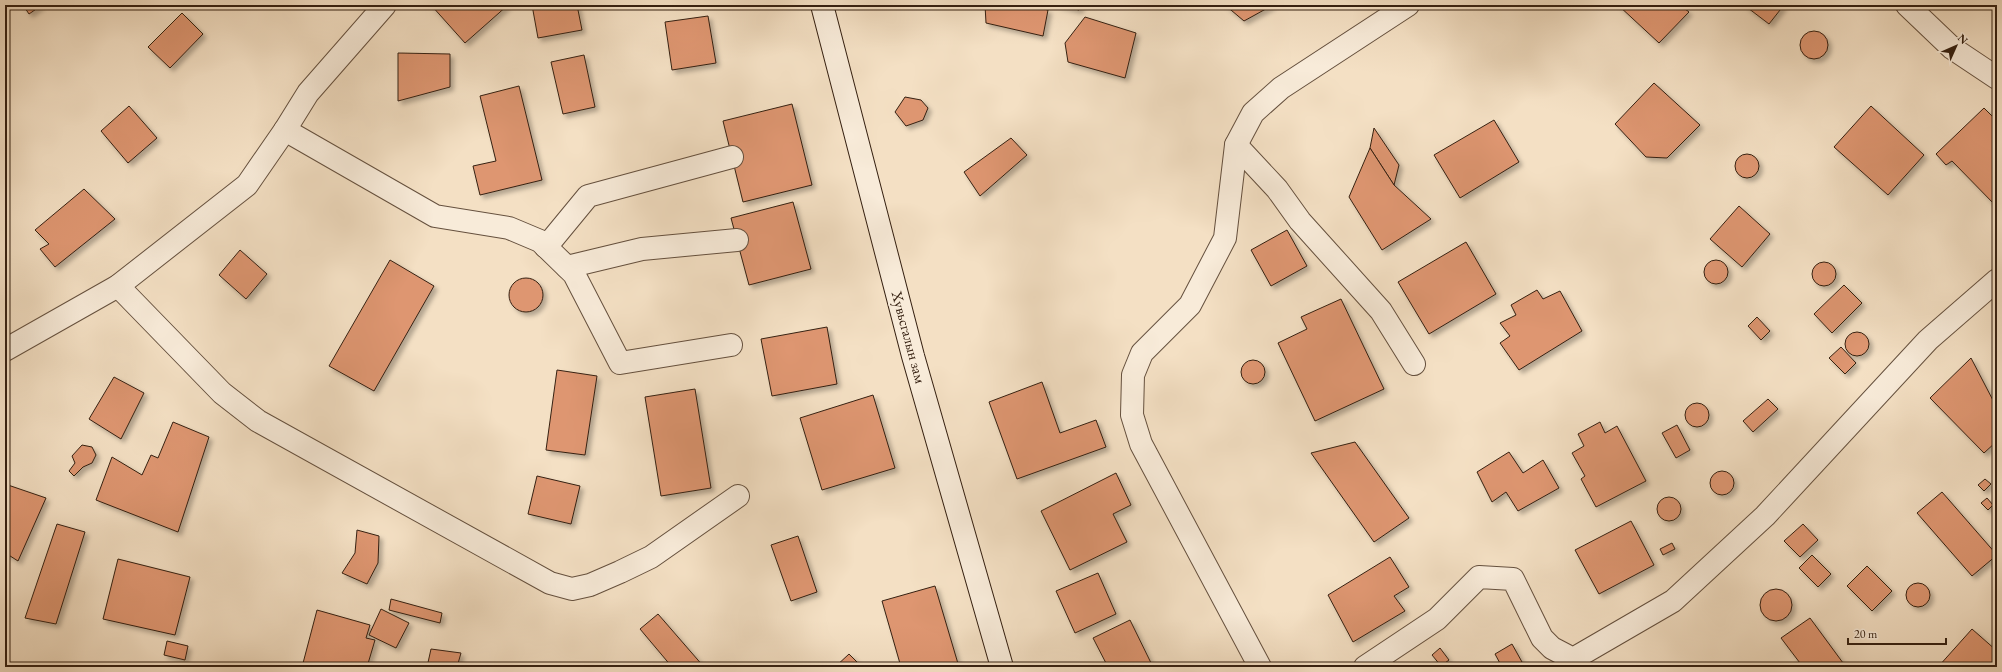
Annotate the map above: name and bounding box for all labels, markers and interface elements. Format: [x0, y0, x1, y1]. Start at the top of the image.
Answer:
north arrow [1936, 26, 1976, 66]
text: N [1955, 31, 1971, 47]
street label: Хувьсгалын зам [887, 288, 931, 386]
scale bar [1848, 620, 1946, 646]
text: 20 m [1854, 626, 1878, 642]

